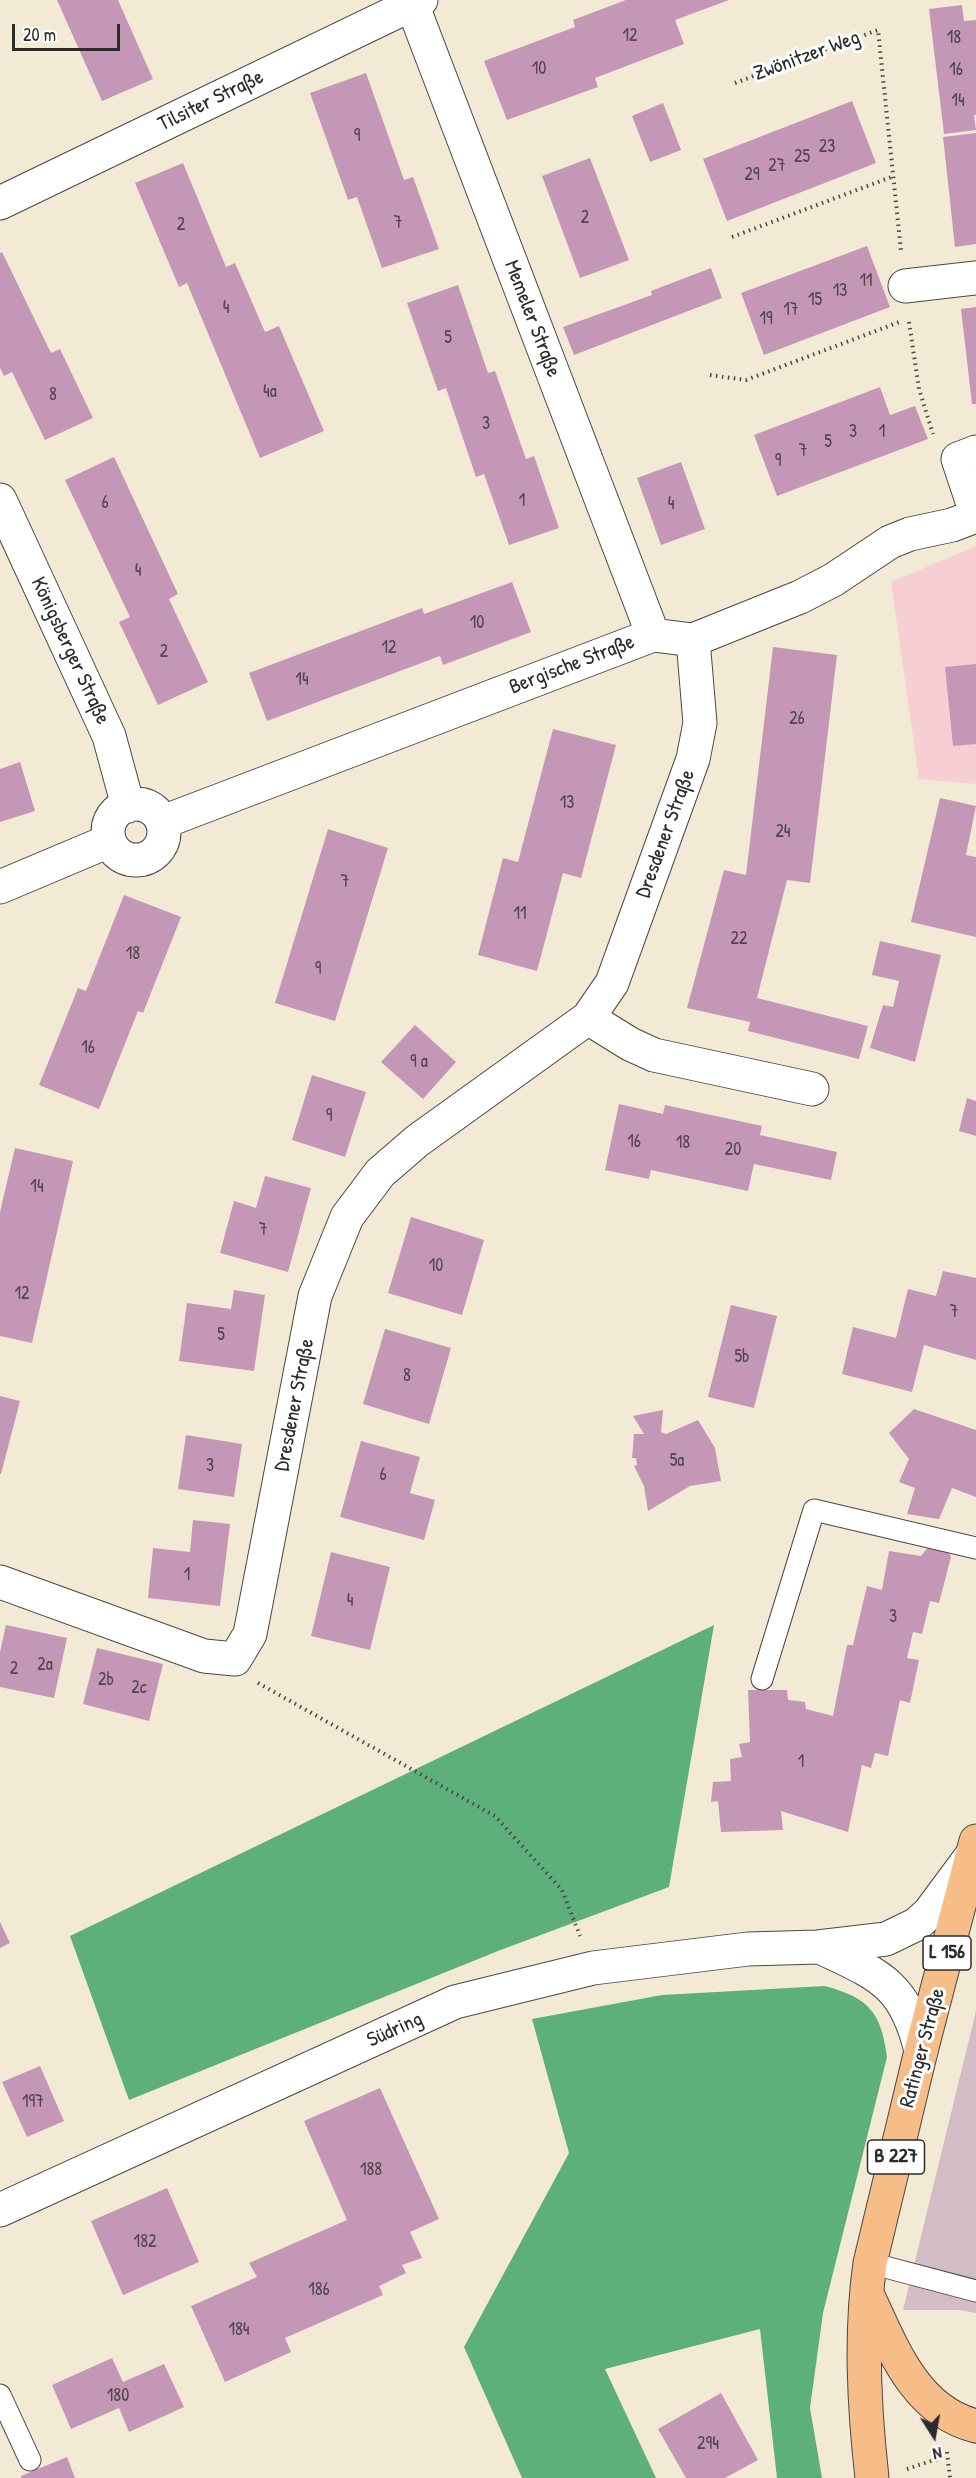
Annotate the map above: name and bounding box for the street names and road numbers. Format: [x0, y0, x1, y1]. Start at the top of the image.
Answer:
street label: Zwönitzer Weg [750, 25, 864, 87]
street label: Tilsiter Straße [154, 65, 268, 137]
street label: Memeler Straße [498, 257, 566, 381]
street label: Königsberger Straße [25, 573, 115, 729]
street label: Bergische Straße [506, 630, 638, 700]
street label: Dresdener Straße [631, 767, 701, 901]
street label: Dresdener Straße [270, 1337, 320, 1473]
road number: L 156 [923, 1936, 971, 1970]
street label: Ratinger Straße [895, 1986, 951, 2110]
street label: Südring [363, 2007, 427, 2053]
road number: B 227 [868, 2140, 924, 2174]

